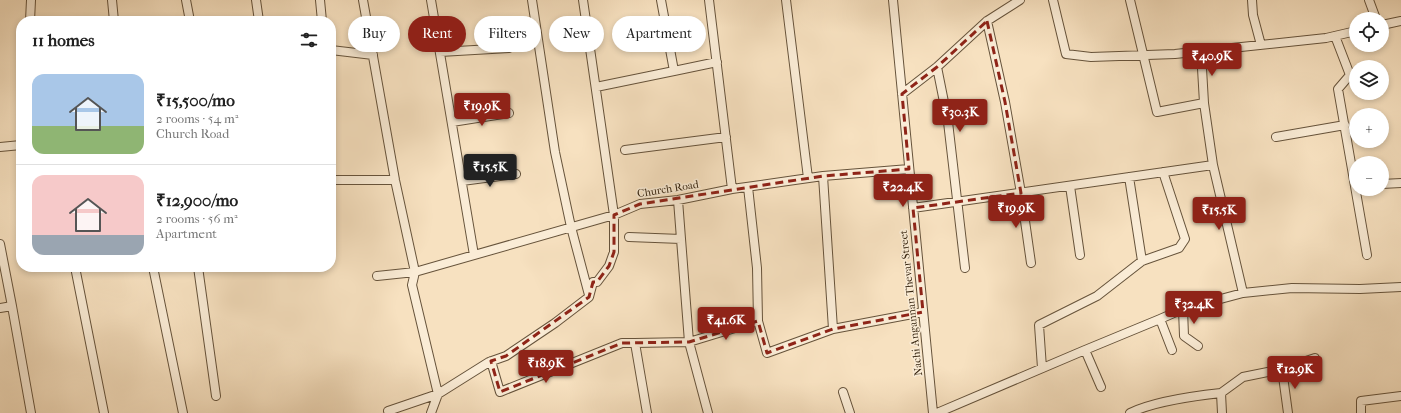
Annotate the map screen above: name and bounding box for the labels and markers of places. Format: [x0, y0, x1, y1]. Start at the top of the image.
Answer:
pin: ₹40.9K [1179, 43, 1245, 77]
pin: ₹19.9K [449, 93, 515, 127]
pin: ₹30.3K [927, 99, 993, 133]
pin: ₹15.5K [457, 154, 523, 188]
pin: ₹22.4K [870, 174, 936, 208]
pin: ₹19.9K [983, 195, 1049, 229]
pin: ₹15.5K [1186, 197, 1252, 231]
pin: ₹32.4K [1161, 291, 1227, 325]
pin: ₹41.6K [693, 307, 759, 341]
pin: ₹18.9K [513, 350, 579, 384]
pin: ₹12.9K [1262, 356, 1328, 390]

